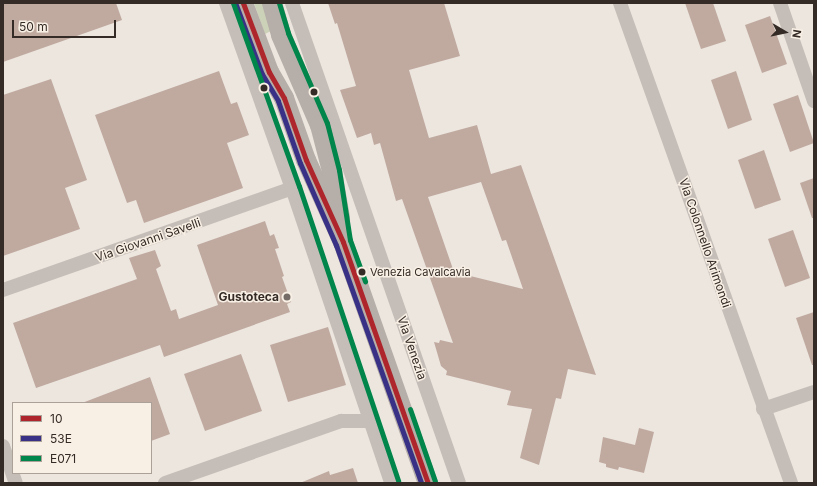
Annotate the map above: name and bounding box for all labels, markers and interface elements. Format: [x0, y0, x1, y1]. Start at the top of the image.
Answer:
scale bar [14, 12, 118, 38]
north arrow [765, 12, 805, 52]
text: 50 m [19, 19, 48, 34]
text: N [789, 29, 804, 39]
unlabelled marker [259, 83, 269, 93]
unlabelled marker [309, 87, 319, 97]
street label: Via Colonnello Arimondi [676, 176, 734, 310]
street label: Via Giovanni Savelli [93, 215, 203, 265]
place label: Venezia Cavalcavia [370, 265, 471, 279]
marker: Venezia Cavalcavia [357, 267, 367, 277]
place label: Gustoteca [219, 290, 279, 304]
marker: Gustoteca [282, 292, 292, 302]
street label: Via Venezia [394, 314, 430, 382]
legend [12, 402, 152, 474]
text: 10 [50, 411, 62, 426]
text: 53E [50, 431, 72, 446]
text: E071 [50, 451, 76, 466]

